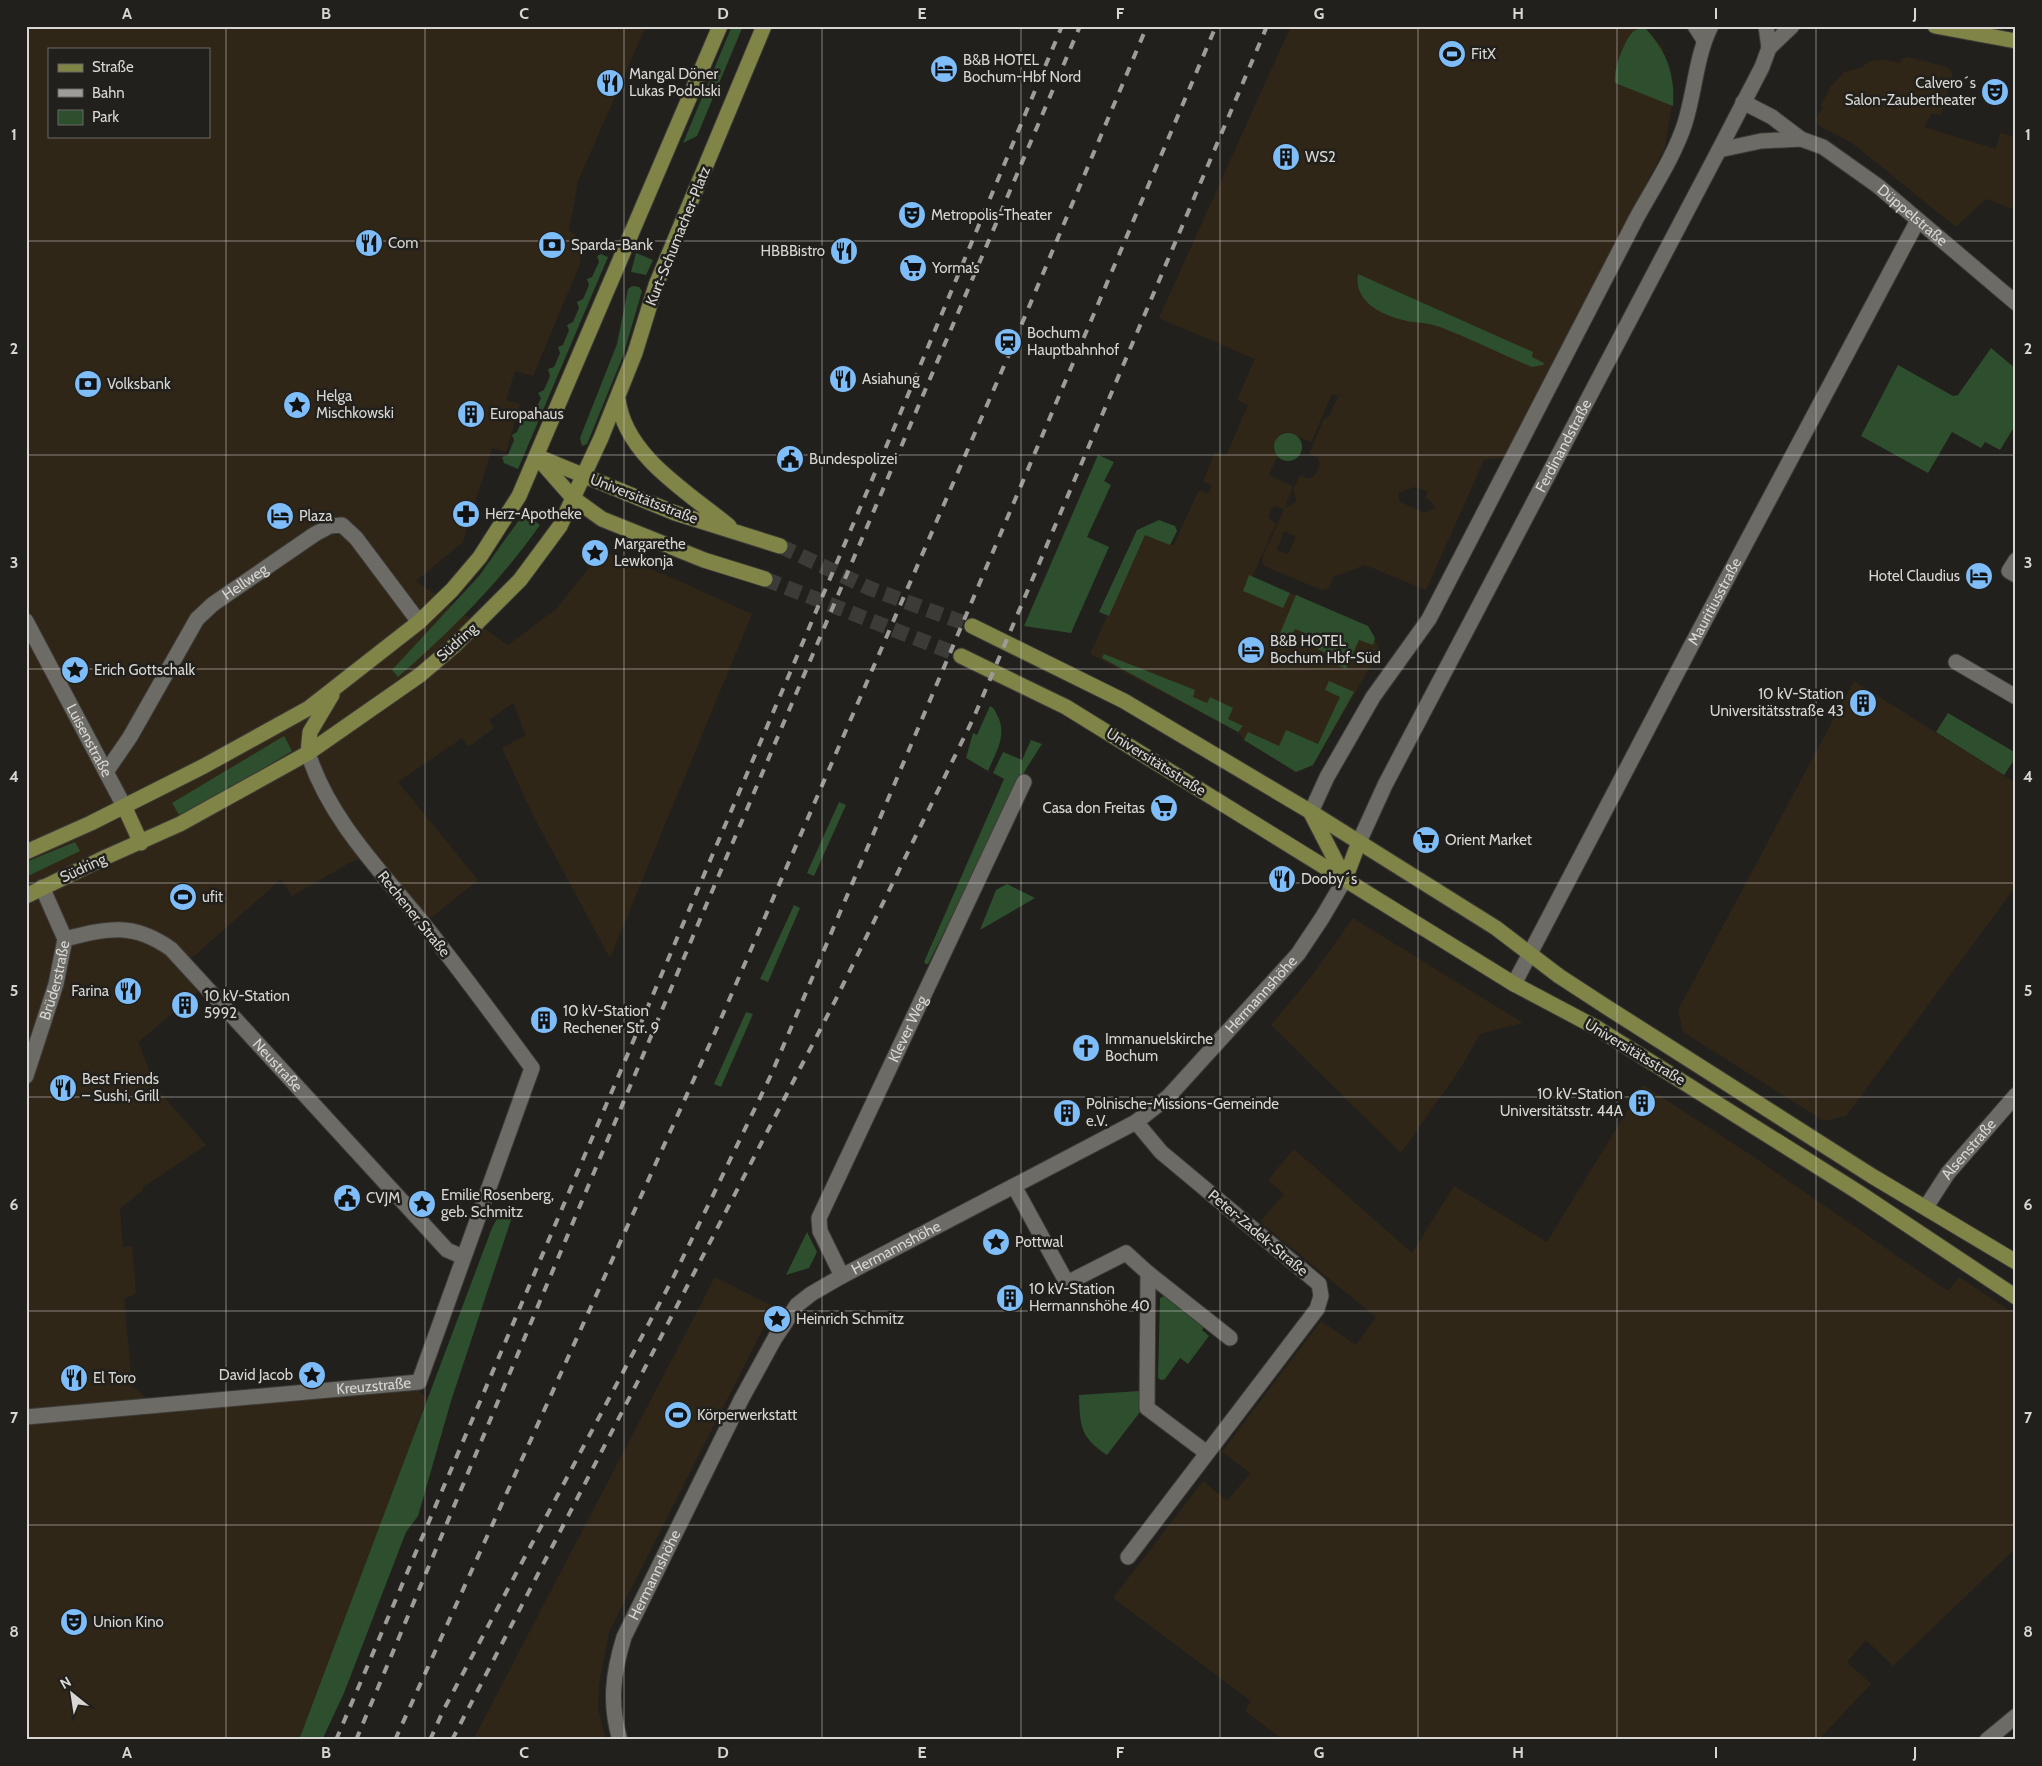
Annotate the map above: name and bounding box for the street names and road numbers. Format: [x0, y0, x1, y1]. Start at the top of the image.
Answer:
street label: Kurt-Schumacher-Platz [642, 164, 714, 308]
street label: Düppelstraße [1874, 180, 1951, 250]
street label: Ferdinandstraße [1532, 396, 1595, 495]
street label: Universitätsstraße [588, 470, 701, 528]
street label: Mauritiusstraße [1684, 554, 1746, 648]
street label: Hellweg [219, 560, 272, 604]
street label: Südring [433, 619, 481, 665]
street label: Luisenstraße [62, 701, 116, 780]
street label: Universitätsstraße [1103, 724, 1209, 800]
street label: Südring [57, 849, 109, 886]
street label: Rechener Straße [374, 868, 454, 961]
street label: Brüderstraße [36, 939, 74, 1023]
street label: Hermannshöhe [1221, 952, 1301, 1037]
street label: Klever Weg [885, 992, 931, 1065]
street label: Universitätsstraße [1582, 1015, 1689, 1089]
street label: Neustraße [249, 1035, 307, 1096]
street label: Alsenstraße [1937, 1115, 2000, 1183]
street label: Peter-Zadek-Straße [1204, 1186, 1312, 1280]
street label: Hermannshöhe [848, 1217, 944, 1279]
street label: Kreuzstraße [335, 1374, 412, 1398]
street label: Hermannshöhe [625, 1527, 685, 1623]

